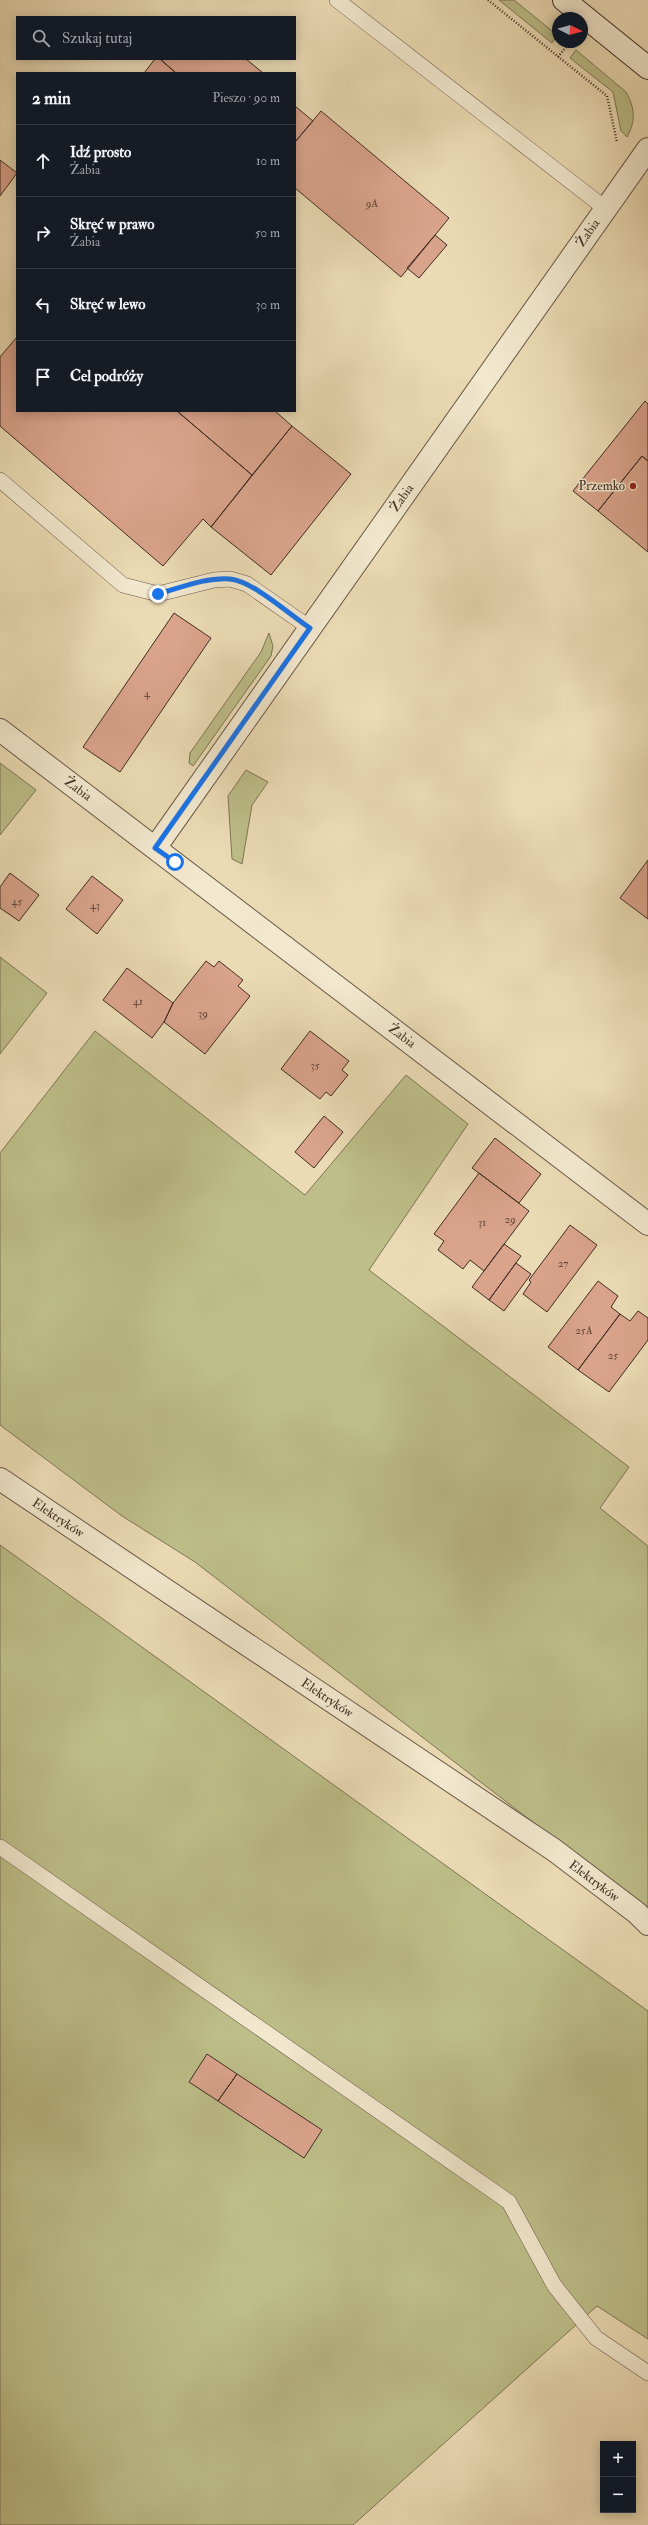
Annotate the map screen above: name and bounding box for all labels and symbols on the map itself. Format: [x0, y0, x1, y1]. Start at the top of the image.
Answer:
north arrow [552, 12, 588, 48]
house number: 9A [365, 197, 378, 210]
street label: Żabia [572, 215, 604, 250]
place label: Przemko [579, 478, 625, 494]
street label: Żabia [386, 480, 418, 515]
marker: Przemko [628, 481, 638, 491]
route end [149, 585, 167, 603]
house number: 4 [144, 687, 151, 700]
street label: Żabia [61, 773, 96, 805]
route start [166, 853, 184, 871]
house number: 45 [12, 895, 23, 908]
house number: 43 [90, 899, 100, 912]
house number: 41 [133, 995, 143, 1008]
house number: 39 [198, 1007, 208, 1020]
street label: Żabia [385, 1020, 420, 1052]
house number: 35 [310, 1059, 320, 1072]
house number: 29 [504, 1213, 516, 1226]
house number: 31 [478, 1216, 486, 1229]
house number: 27 [558, 1257, 568, 1270]
house number: 25A [575, 1324, 593, 1337]
house number: 25 [608, 1349, 618, 1362]
street label: Elektryków [28, 1495, 88, 1543]
street label: Elektryków [297, 1675, 357, 1723]
street label: Elektryków [565, 1857, 623, 1907]

